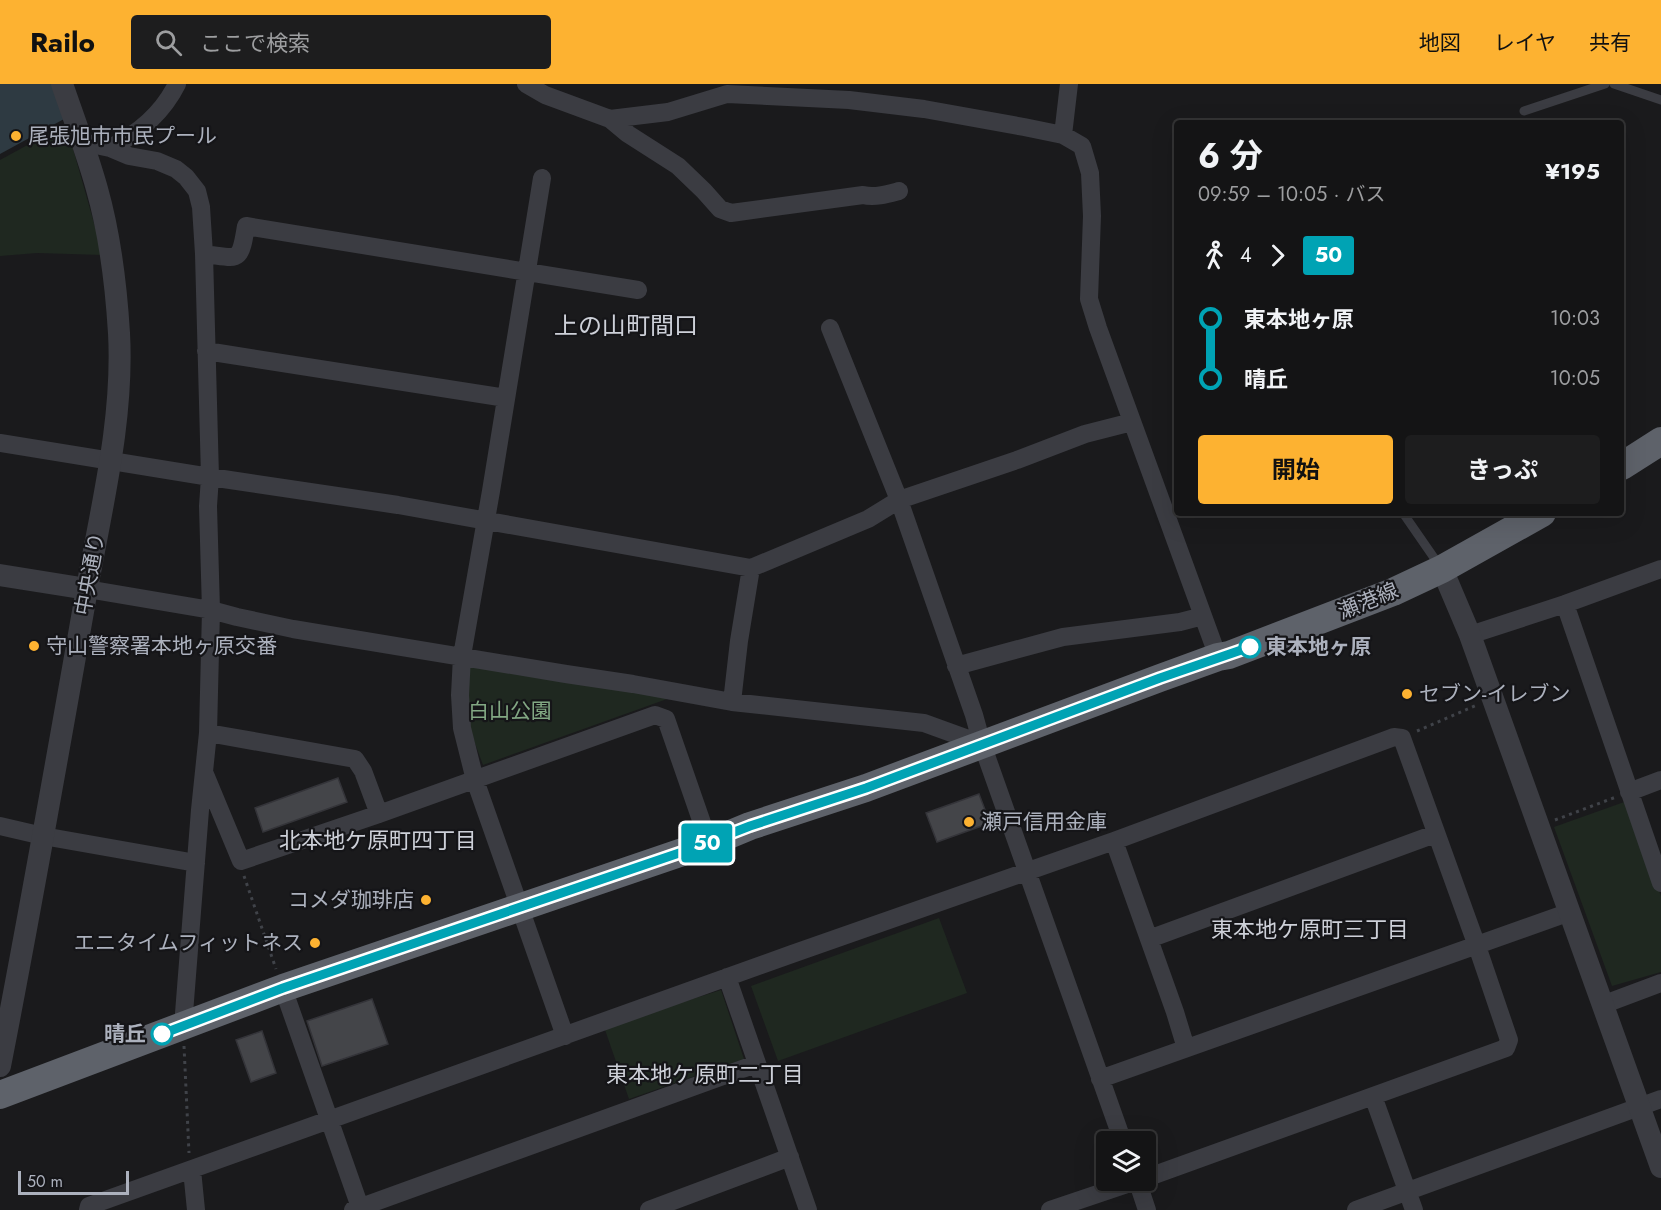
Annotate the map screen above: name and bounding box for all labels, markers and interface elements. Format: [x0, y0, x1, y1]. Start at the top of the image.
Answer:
search box [131, 15, 551, 69]
text: Railo [30, 22, 95, 63]
icon: search [152, 26, 185, 59]
text: ここで検索 [200, 27, 310, 59]
text: 地図 [1419, 28, 1461, 58]
text: レイヤ [1494, 28, 1556, 58]
text: 共有 [1589, 28, 1631, 58]
place label: 尾張旭市市民プール [28, 121, 217, 151]
marker: 尾張旭市市民プール [9, 129, 23, 143]
text: 6 分 [1198, 132, 1263, 179]
text: ¥195 [1545, 155, 1600, 187]
text: 09:59 – 10:05 · バス [1198, 180, 1385, 209]
icon: walk [1198, 239, 1231, 272]
icon: forward [1261, 239, 1294, 272]
text: 50 [1315, 240, 1342, 270]
text: 4 [1240, 241, 1252, 270]
text: 東本地ヶ原 [1244, 303, 1354, 335]
text: 10:03 [1550, 304, 1600, 333]
district label: 上の山町間口 [554, 308, 698, 343]
text: 晴丘 [1244, 363, 1288, 395]
text: 10:05 [1550, 364, 1600, 393]
button: 開始 [1198, 435, 1393, 504]
button: きっぷ [1405, 435, 1600, 504]
street label: 中央通り [68, 530, 112, 618]
street label: 瀬港線 [1333, 575, 1403, 627]
place label: 守山警察署本地ヶ原交番 [46, 631, 277, 661]
place label: 東本地ヶ原 [1266, 632, 1371, 662]
marker: 東本地ヶ原 [1239, 636, 1261, 658]
marker: 守山警察署本地ヶ原交番 [27, 639, 41, 653]
place label: セブン-イレブン [1419, 679, 1570, 709]
marker: セブン-イレブン [1400, 687, 1414, 701]
park label: 白山公園 [468, 696, 552, 726]
place label: 瀬戸信用金庫 [981, 807, 1107, 837]
marker: 瀬戸信用金庫 [962, 815, 976, 829]
district label: 北本地ケ原町四丁目 [279, 824, 477, 856]
line badge: 50 [680, 824, 734, 862]
text: 50 [693, 828, 721, 858]
place label: コメダ珈琲店 [288, 885, 414, 915]
marker: コメダ珈琲店 [419, 893, 433, 907]
district label: 東本地ケ原町三丁目 [1211, 913, 1409, 945]
place label: エニタイムフィットネス [74, 928, 303, 958]
marker: エニタイムフィットネス [308, 936, 322, 950]
place label: 晴丘 [104, 1019, 146, 1049]
marker: 晴丘 [151, 1023, 173, 1045]
district label: 東本地ケ原町二丁目 [606, 1058, 804, 1090]
map controls [1096, 1131, 1156, 1191]
button: layers [1096, 1131, 1156, 1191]
scale bar [18, 1168, 129, 1196]
text: 50 m [27, 1170, 63, 1193]

